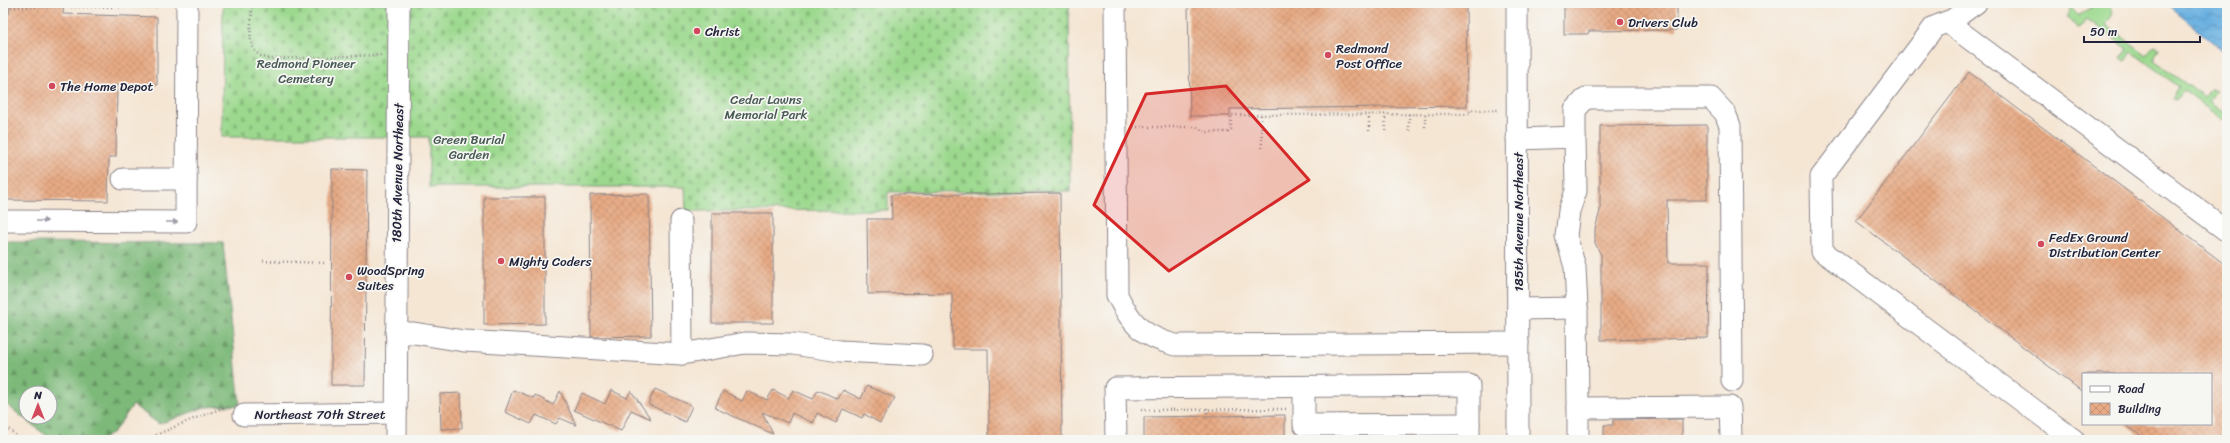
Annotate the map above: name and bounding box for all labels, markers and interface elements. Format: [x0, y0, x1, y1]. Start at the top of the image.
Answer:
place label: Drivers Club [1628, 11, 1698, 34]
marker: Drivers Club [1615, 17, 1625, 27]
scale bar [2084, 18, 2200, 44]
place label: Christ [705, 20, 740, 43]
text: 50 m [2090, 21, 2117, 43]
marker: Christ [692, 26, 702, 36]
place label: Redmond Post Office [1336, 37, 1403, 75]
marker: Redmond Post Office [1323, 50, 1333, 60]
park label: Redmond Pioneer Cemetery [257, 52, 356, 90]
place label: The Home Depot [60, 75, 153, 98]
marker: The Home Depot [47, 81, 57, 91]
park label: Cedar Lawns Memorial Park [724, 88, 808, 126]
street label: 180th Avenue Northeast [385, 102, 410, 243]
park label: Green Burial Garden [433, 128, 505, 166]
street label: 185th Avenue Northeast [1507, 151, 1530, 292]
one-way arrow [36, 218, 49, 224]
one-way arrow [166, 219, 179, 225]
place label: FedEx Ground Distribution Center [2049, 226, 2161, 264]
marker: FedEx Ground Distribution Center [2036, 239, 2046, 249]
place label: Mighty Coders [509, 250, 593, 273]
marker: Mighty Coders [496, 256, 506, 266]
place label: WoodSpring Suites [357, 259, 425, 297]
marker: WoodSpring Suites [344, 272, 354, 282]
legend [2082, 373, 2212, 425]
text: Road [2118, 378, 2145, 400]
north arrow [18, 385, 58, 425]
text: N [33, 386, 42, 405]
text: Building [2118, 398, 2161, 420]
street label: Northeast 70th Street [255, 403, 386, 426]

